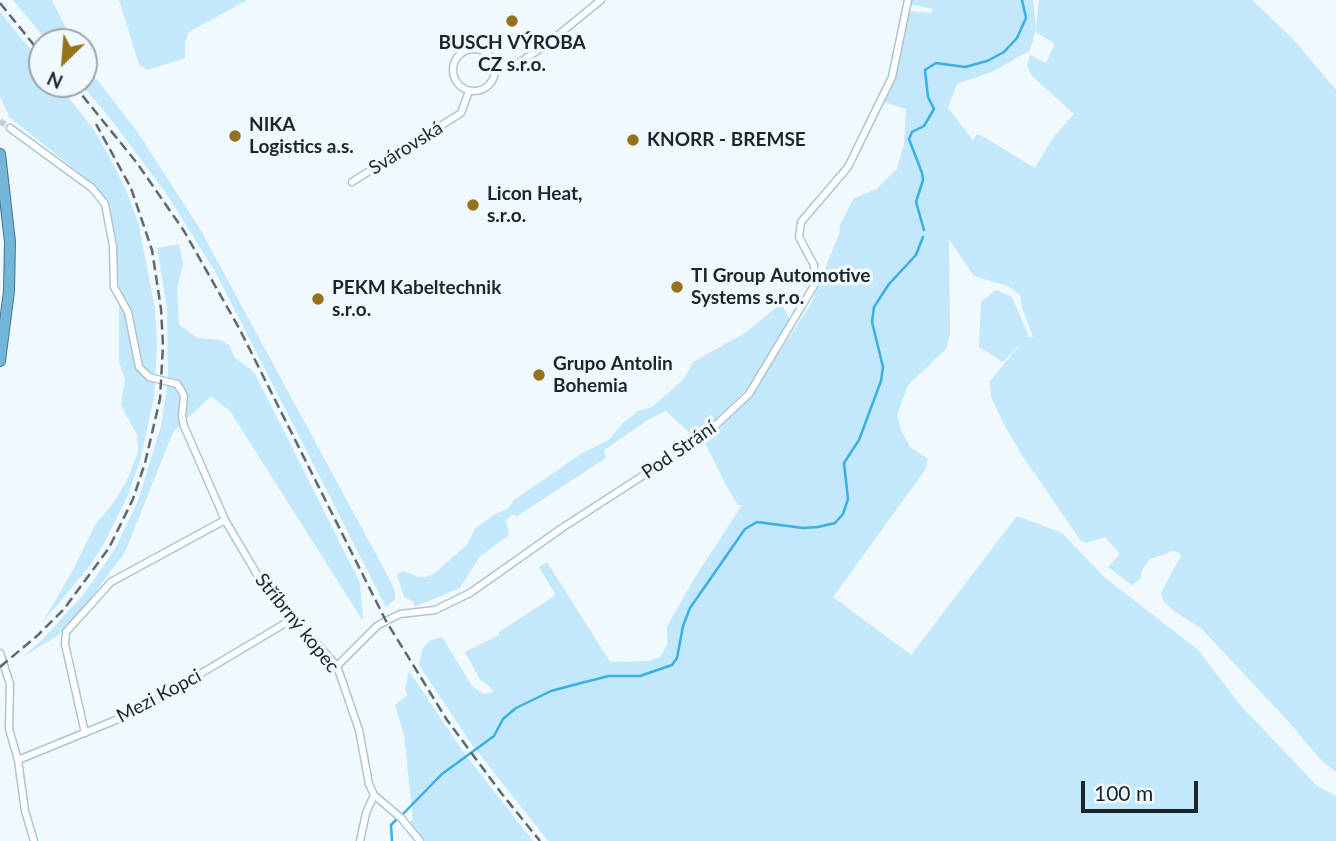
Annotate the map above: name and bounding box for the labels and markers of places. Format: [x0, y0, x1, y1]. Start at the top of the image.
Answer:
marker: BUSCH VÝROBA CZ s.r.o. [504, 13, 520, 29]
place label: BUSCH VÝROBA CZ s.r.o. [438, 32, 586, 76]
place label: NIKA Logistics a.s. [249, 114, 354, 158]
marker: NIKA Logistics a.s. [227, 128, 243, 144]
place label: KNORR - BREMSE [647, 129, 806, 151]
marker: KNORR - BREMSE [625, 132, 641, 148]
place label: Licon Heat, s.r.o. [487, 183, 582, 227]
marker: Licon Heat, s.r.o. [465, 197, 481, 213]
place label: TI Group Automotive Systems s.r.o. [691, 265, 870, 309]
place label: PEKM Kabeltechnik s.r.o. [332, 277, 501, 321]
marker: TI Group Automotive Systems s.r.o. [669, 279, 685, 295]
marker: PEKM Kabeltechnik s.r.o. [310, 291, 326, 307]
place label: Grupo Antolin Bohemia [553, 353, 673, 397]
marker: Grupo Antolin Bohemia [531, 367, 547, 383]

